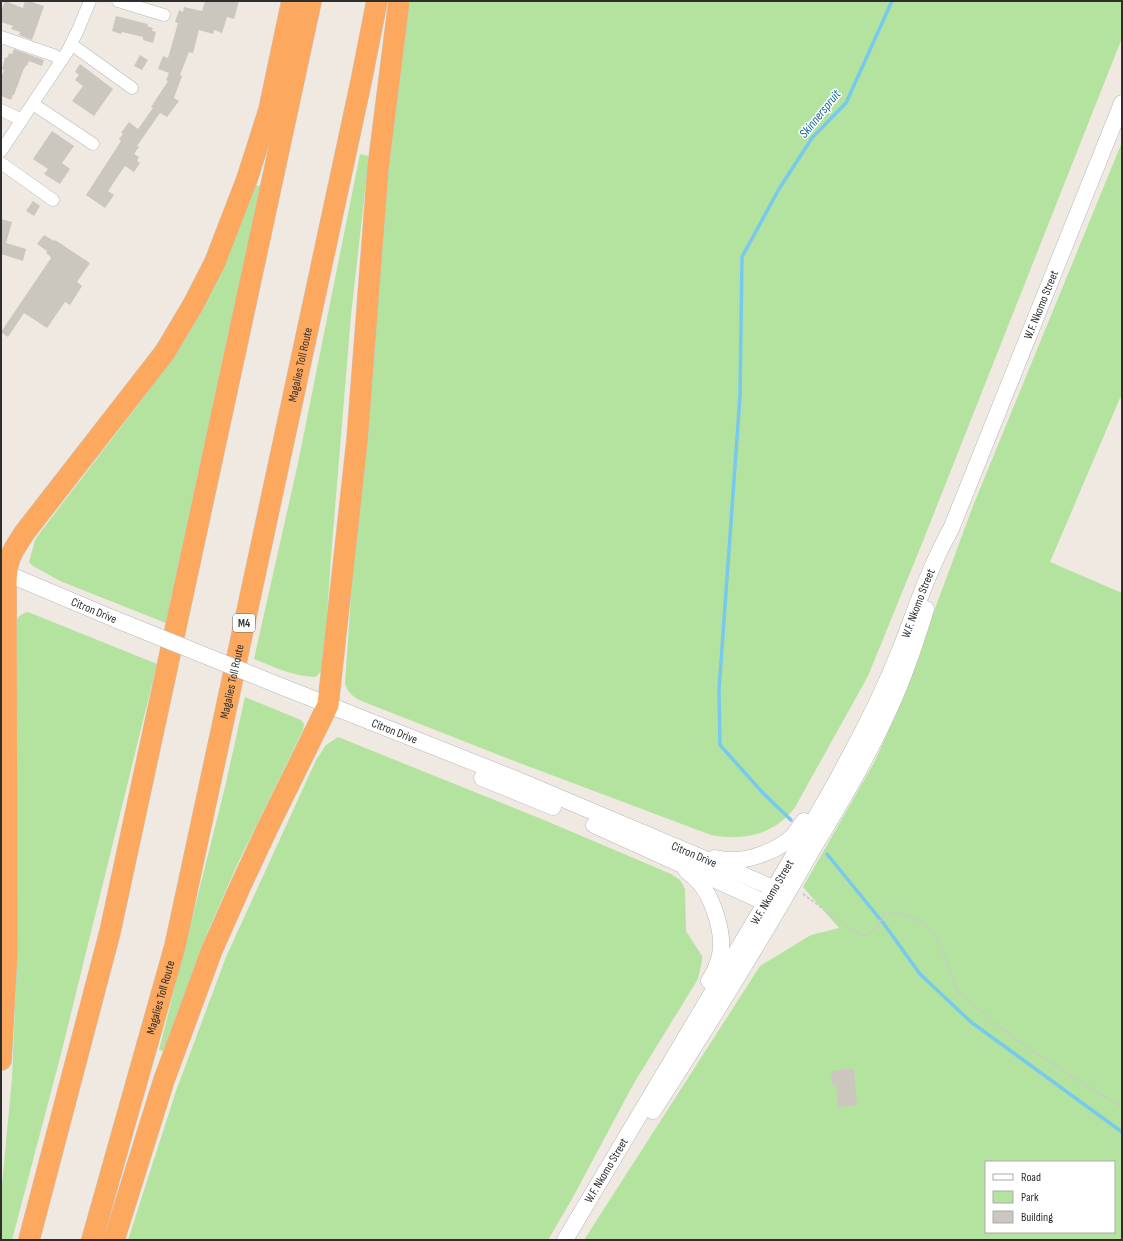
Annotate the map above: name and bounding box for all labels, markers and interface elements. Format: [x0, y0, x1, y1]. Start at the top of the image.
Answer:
water label: Skinnerspruit [796, 86, 845, 141]
street label: W.F. Nkomo Street [1020, 268, 1062, 341]
street label: Magalies Toll Route [285, 326, 315, 404]
street label: W.F. Nkomo Street [898, 566, 938, 640]
street label: Citron Drive [69, 594, 119, 627]
road number: M4 [233, 614, 255, 632]
street label: Magalies Toll Route [217, 643, 247, 720]
street label: Citron Drive [369, 715, 420, 747]
street label: Citron Drive [669, 838, 719, 871]
street label: W.F. Nkomo Street [747, 856, 797, 927]
street label: Magalies Toll Route [143, 959, 178, 1036]
street label: W.F. Nkomo Street [581, 1135, 631, 1205]
legend [985, 1161, 1115, 1233]
text: Road [1021, 1170, 1041, 1185]
text: Park [1021, 1190, 1039, 1205]
text: Building [1021, 1210, 1053, 1225]

